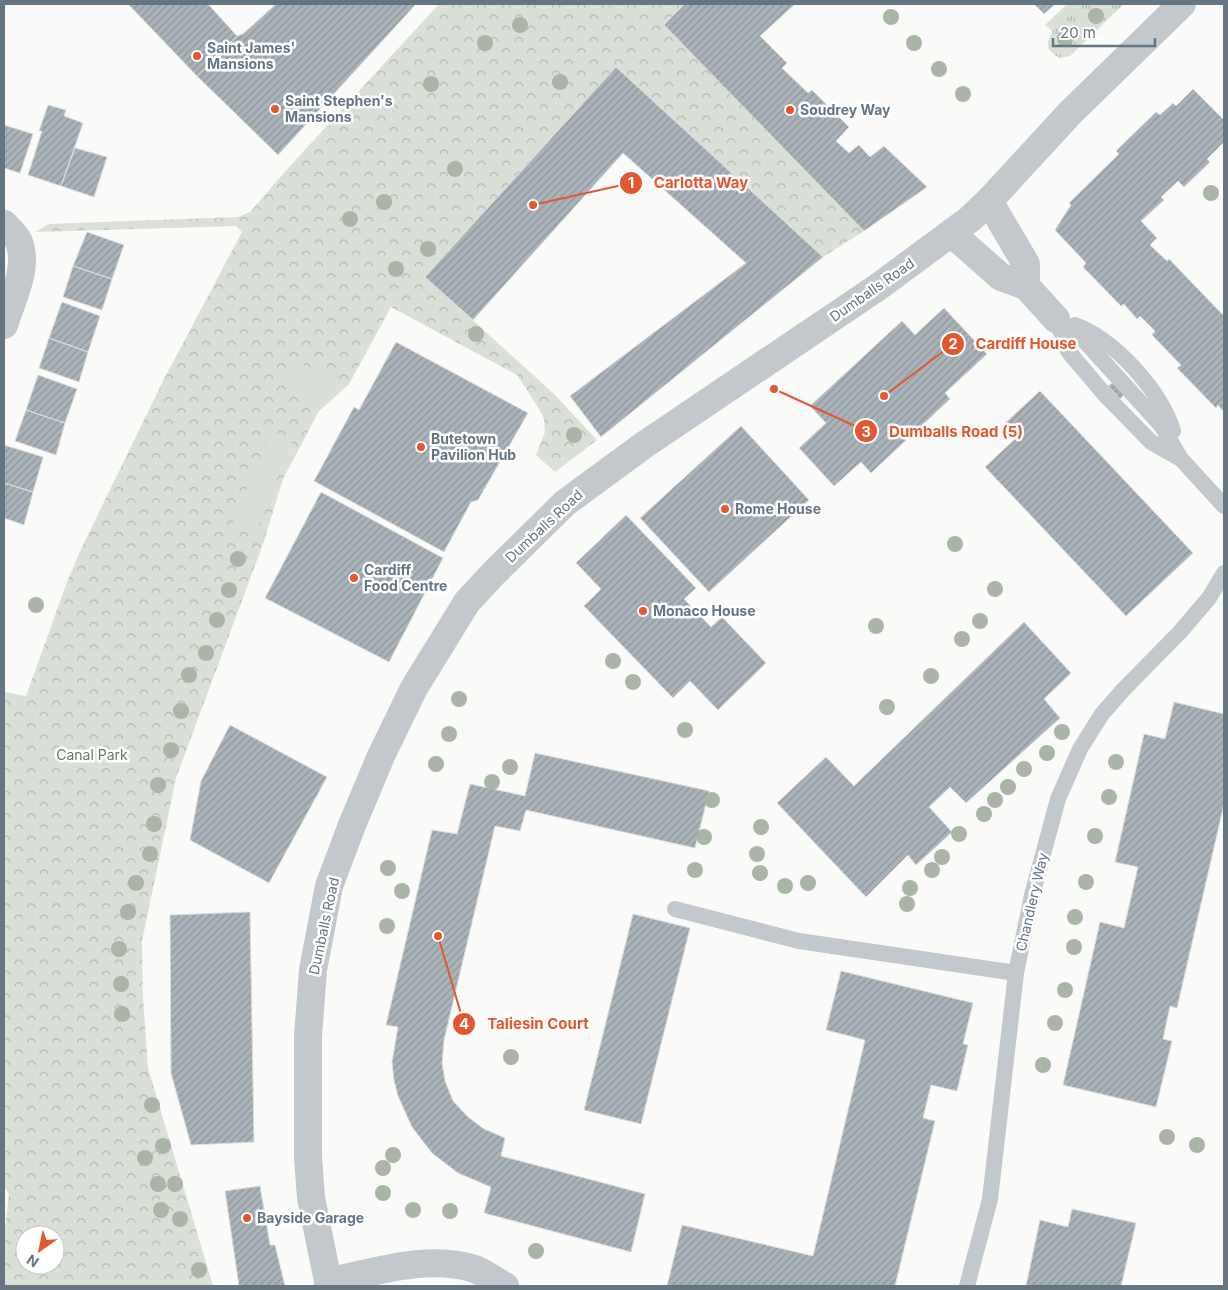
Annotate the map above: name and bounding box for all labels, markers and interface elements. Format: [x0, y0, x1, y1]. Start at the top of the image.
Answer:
scale bar [1053, 15, 1156, 47]
text: 20 m [1060, 23, 1096, 42]
place label: Saint James' Mansions [207, 39, 295, 72]
marker: Saint James' Mansions [191, 50, 203, 62]
place label: Saint Stephen's Mansions [285, 92, 393, 125]
place label: Soudrey Way [800, 101, 891, 118]
marker: Saint Stephen's Mansions [269, 103, 281, 115]
marker: Soudrey Way [784, 104, 796, 116]
callout: Carlotta Way [618, 168, 758, 198]
text: 1 [628, 173, 634, 192]
text: Carlotta Way [654, 173, 748, 192]
street label: Dumballs Road [826, 254, 917, 325]
callout: Cardiff House [941, 329, 1087, 359]
text: 2 [948, 334, 958, 353]
text: Cardiff House [975, 334, 1077, 353]
callout: Dumballs Road (5) [854, 416, 1033, 446]
text: 3 [861, 422, 871, 441]
text: Dumballs Road (5) [889, 422, 1023, 441]
place label: Butetown Pavilion Hub [431, 430, 516, 463]
marker: Butetown Pavilion Hub [415, 441, 427, 453]
street label: Dumballs Road [502, 486, 586, 566]
place label: Rome House [735, 500, 821, 517]
marker: Rome House [719, 503, 731, 515]
place label: Cardiff Food Centre [364, 561, 447, 594]
marker: Cardiff Food Centre [348, 572, 360, 584]
place label: Monaco House [653, 602, 756, 619]
marker: Monaco House [637, 605, 649, 617]
park label: Canal Park [56, 746, 128, 763]
street label: Chandlery Way [1012, 851, 1051, 953]
street label: Dumballs Road [305, 876, 342, 976]
callout: Taliesin Court [452, 1009, 598, 1039]
text: 4 [459, 1014, 469, 1033]
text: Taliesin Court [487, 1014, 589, 1033]
place label: Bayside Garage [257, 1209, 364, 1226]
marker: Bayside Garage [241, 1212, 253, 1224]
north arrow [15, 1225, 65, 1275]
text: N [24, 1251, 42, 1271]

